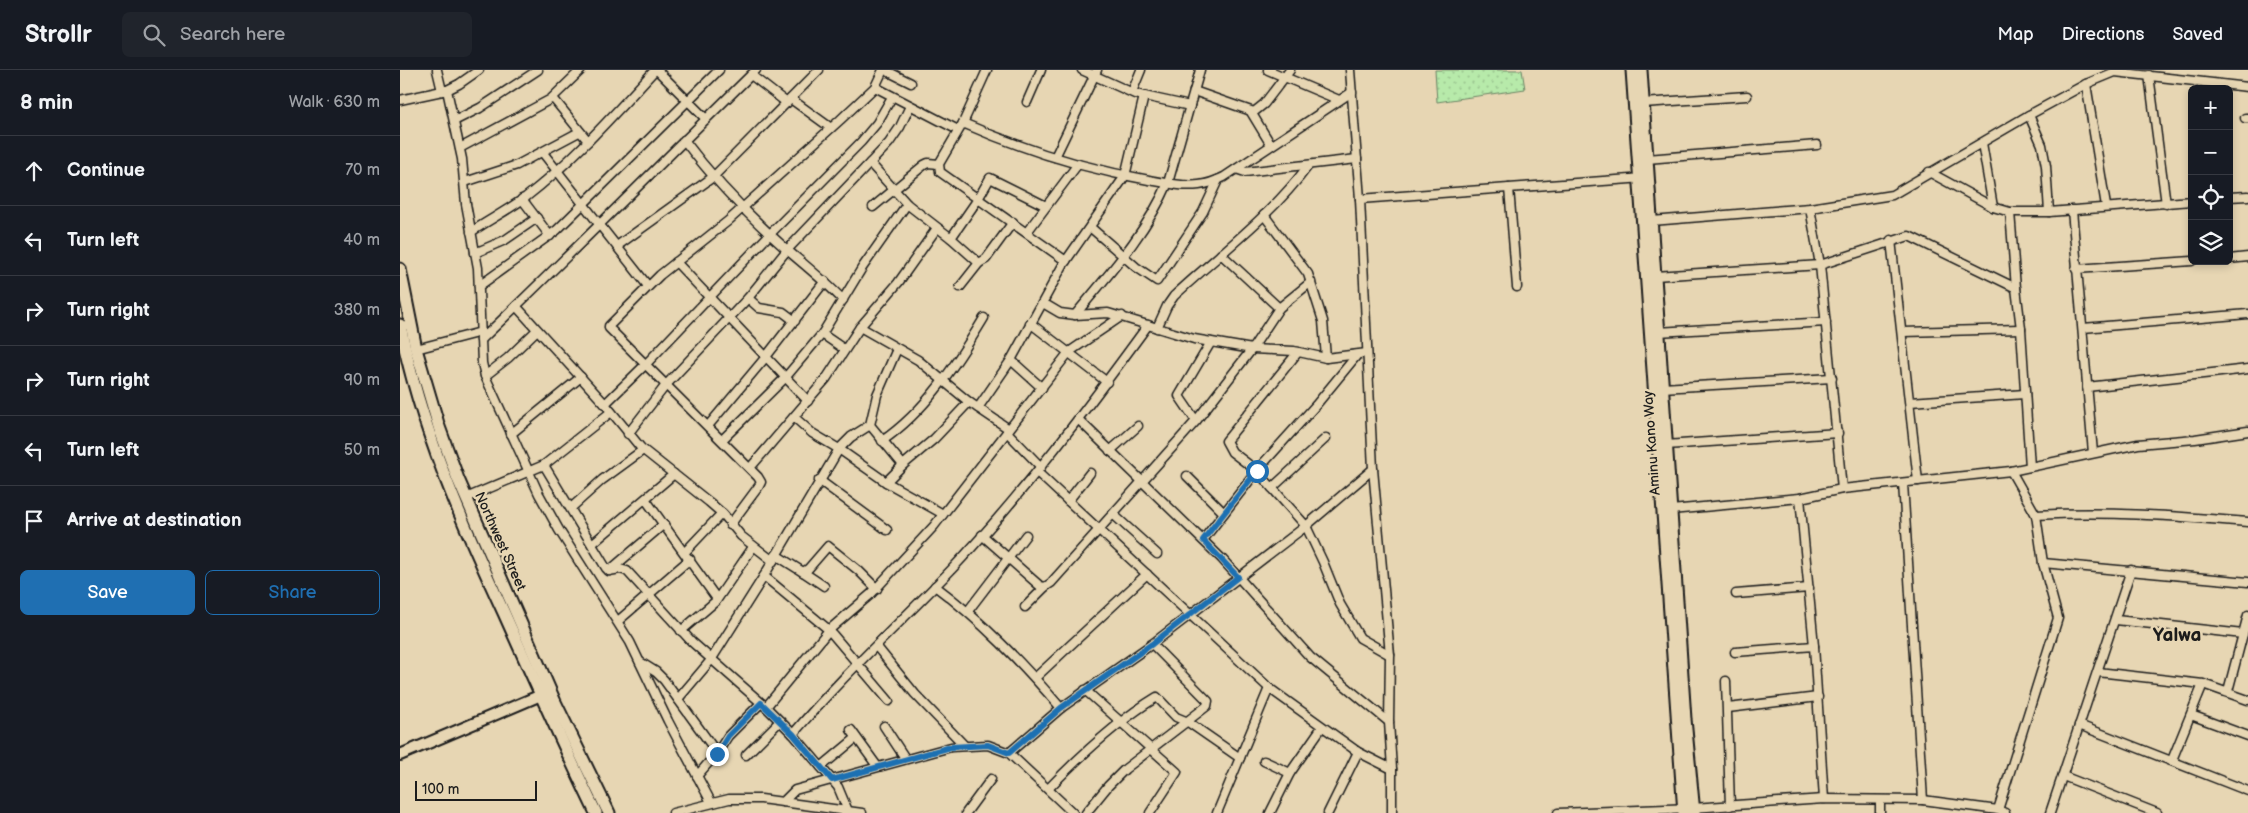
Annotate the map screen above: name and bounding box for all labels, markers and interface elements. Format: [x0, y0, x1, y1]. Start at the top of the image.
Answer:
search box [122, 12, 472, 57]
text: Strollr [25, 20, 92, 49]
icon: search [140, 21, 168, 49]
text: Search here [180, 23, 285, 46]
text: Map [1998, 24, 2034, 45]
text: Directions [2062, 24, 2144, 45]
text: Saved [2172, 24, 2223, 45]
map controls [2188, 85, 2233, 265]
button: + [2188, 85, 2233, 130]
text: 8 min [20, 90, 73, 115]
text: Walk · 630 m [289, 93, 380, 112]
button: − [2188, 130, 2233, 175]
icon: ahead [20, 157, 48, 185]
text: Continue [67, 159, 145, 182]
text: 70 m [345, 161, 380, 180]
button: locate [2188, 175, 2233, 220]
button: layers [2188, 220, 2233, 265]
icon: left [20, 227, 48, 255]
text: Turn left [67, 229, 139, 252]
text: 40 m [343, 231, 380, 250]
icon: right [20, 297, 48, 325]
text: Turn right [67, 299, 150, 322]
text: 380 m [334, 301, 380, 320]
icon: right [20, 367, 48, 395]
text: Turn right [67, 369, 150, 392]
text: 90 m [344, 371, 380, 390]
street label: Aminu Kano Way [1639, 389, 1664, 496]
icon: left [20, 437, 48, 465]
text: Turn left [67, 439, 139, 462]
text: 50 m [344, 441, 380, 460]
route start [1246, 460, 1269, 483]
street label: Northwest Street [471, 489, 530, 594]
icon: arrive [20, 507, 48, 535]
text: Arrive at destination [67, 509, 242, 532]
button: Save [20, 570, 195, 615]
button: Share [205, 570, 380, 615]
district label: Yalwa [2153, 624, 2201, 647]
route end [706, 743, 729, 766]
scale bar [415, 778, 538, 801]
text: 100 m [422, 781, 459, 798]

